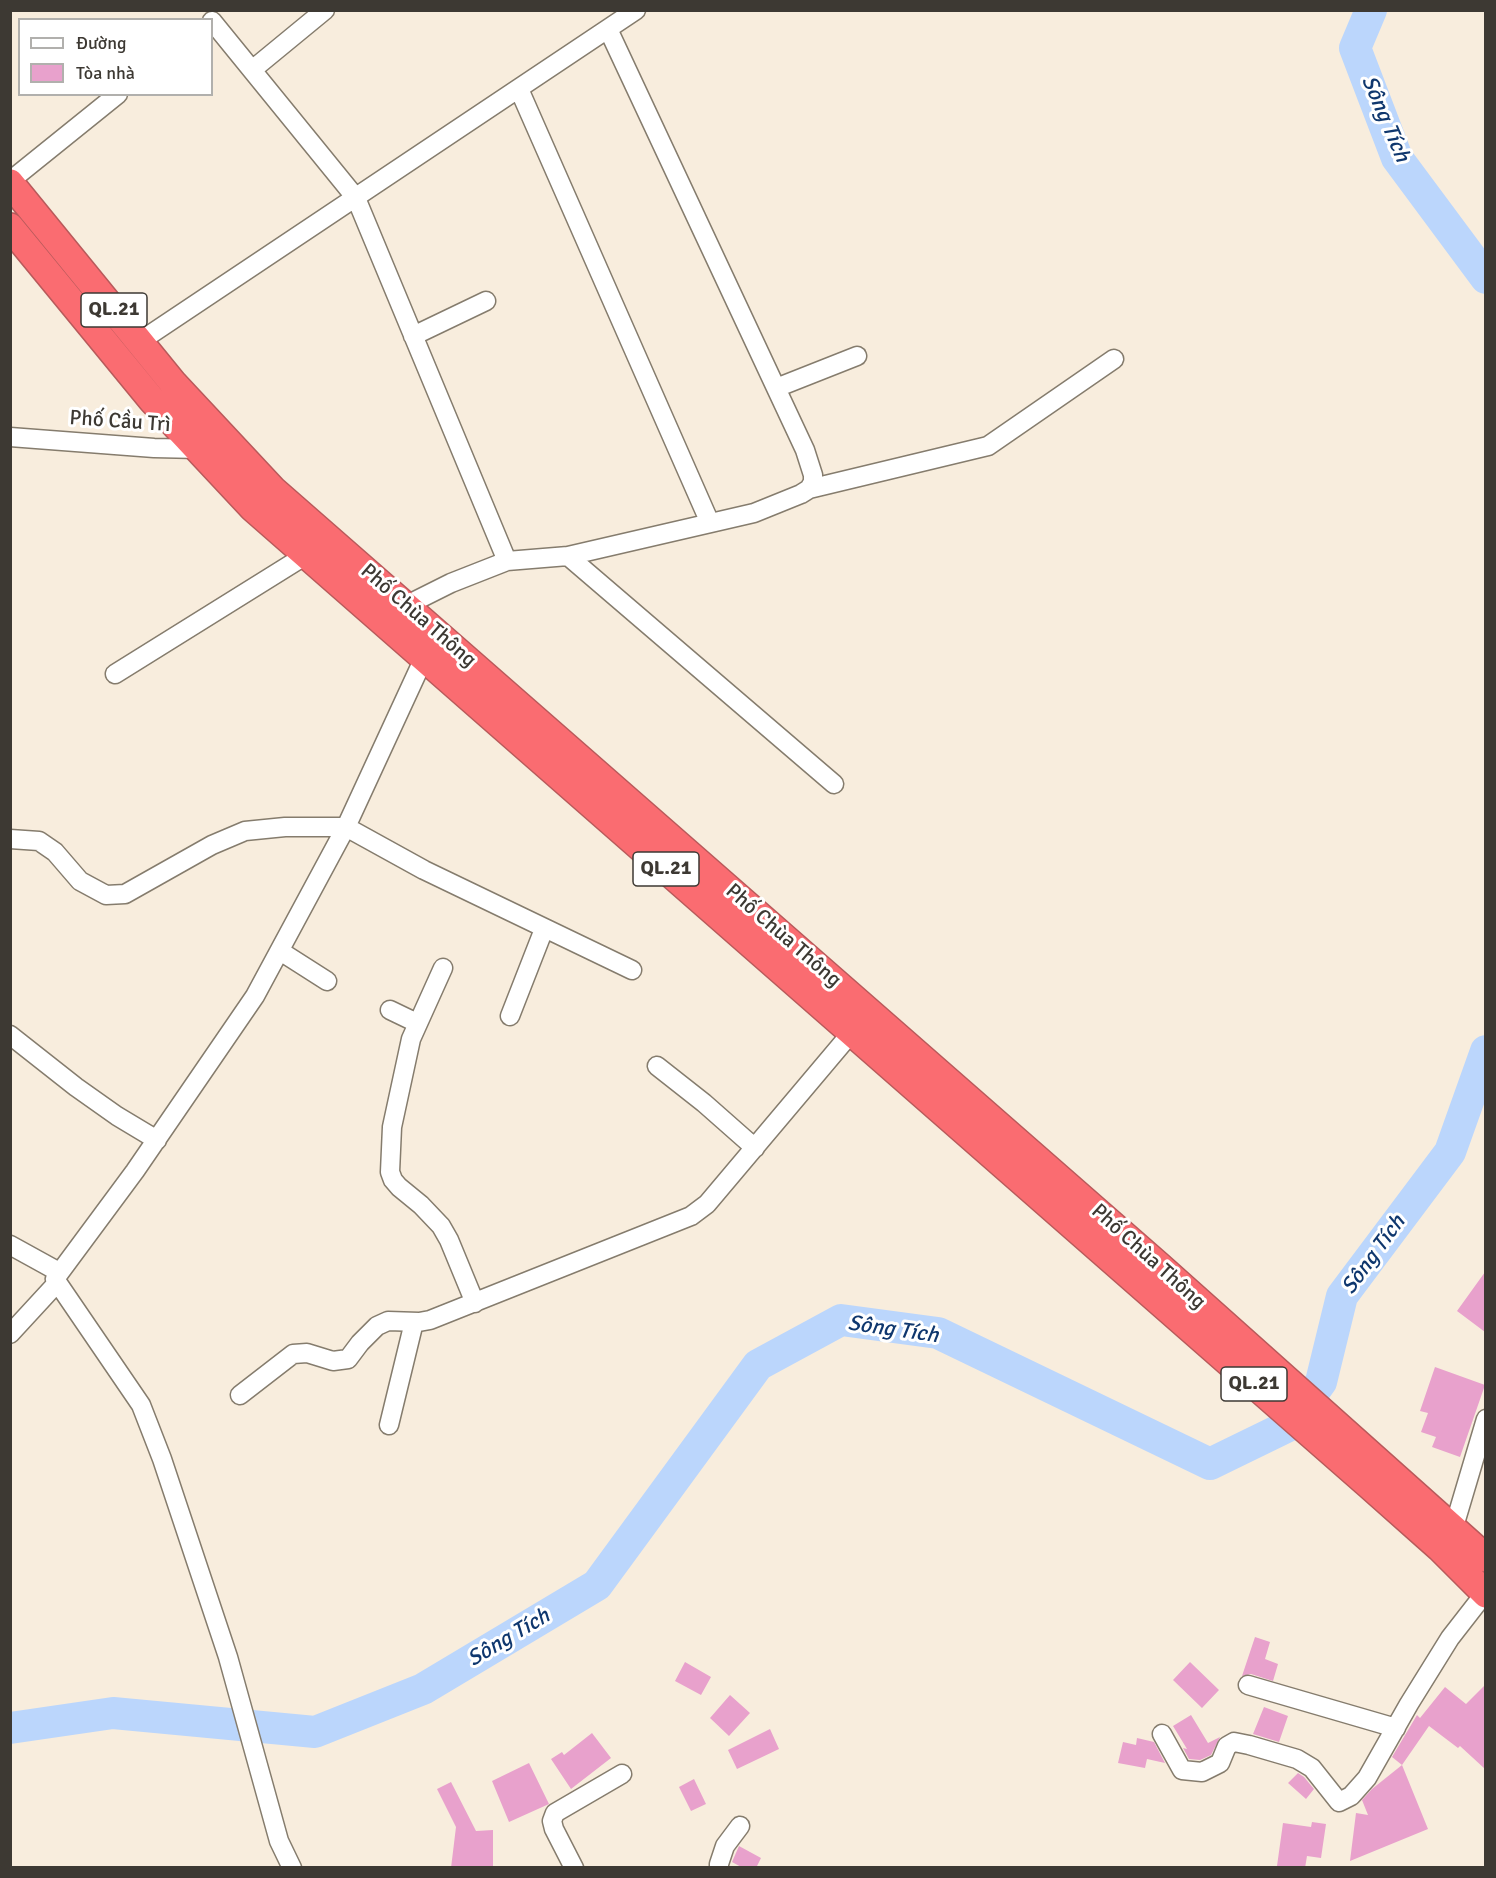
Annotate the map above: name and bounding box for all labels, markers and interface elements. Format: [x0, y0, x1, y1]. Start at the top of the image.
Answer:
legend [18, 18, 213, 96]
text: Đường [76, 32, 127, 54]
text: Tòa nhà [76, 62, 135, 84]
water label: Sông Tích [1355, 72, 1415, 166]
road number: QL.21 [81, 293, 147, 327]
street label: Phố Cầu Trì [69, 406, 171, 438]
street label: Phố Chùa Thông [355, 559, 481, 673]
road number: QL.21 [633, 852, 699, 886]
street label: Phố Chùa Thông [720, 879, 846, 993]
street label: Phố Chùa Thông [1086, 1199, 1210, 1315]
water label: Sông Tích [1337, 1210, 1411, 1300]
water label: Sông Tích [846, 1311, 940, 1349]
road number: QL.21 [1221, 1367, 1287, 1401]
water label: Sông Tích [463, 1603, 555, 1673]

